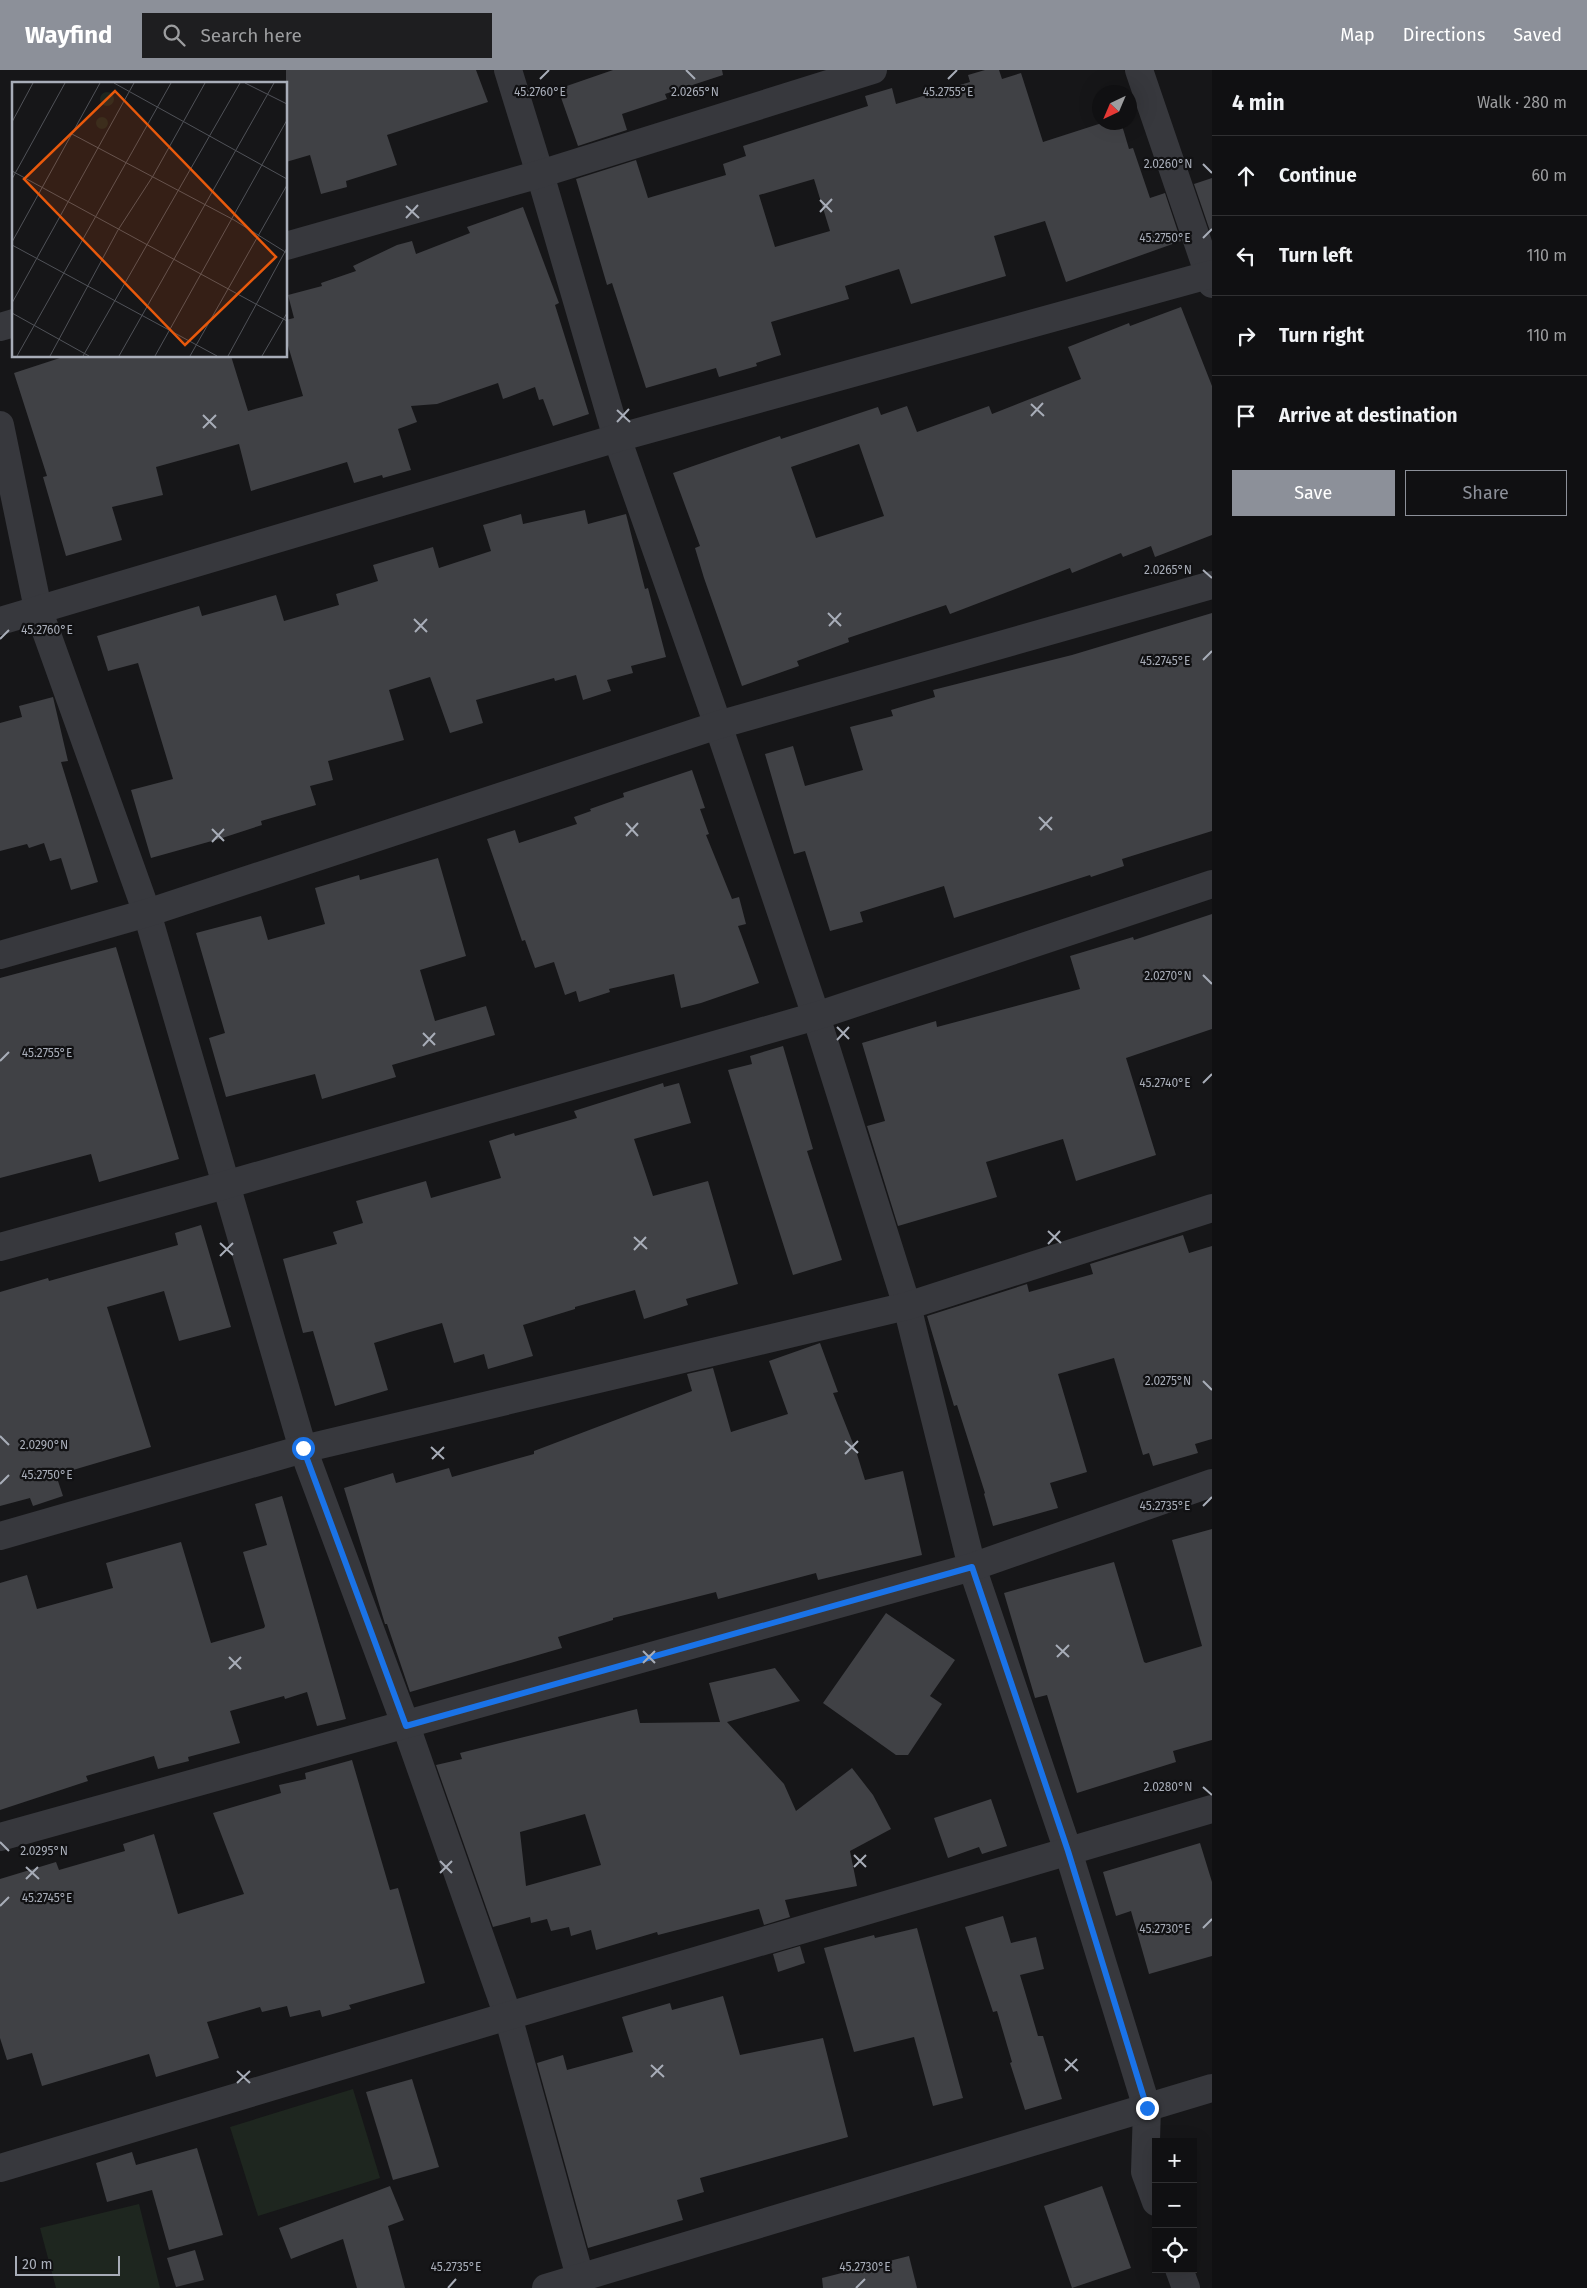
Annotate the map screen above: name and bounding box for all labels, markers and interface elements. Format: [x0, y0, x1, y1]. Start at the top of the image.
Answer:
search box [142, 13, 492, 58]
text: Wayfind [25, 21, 112, 49]
icon: search [160, 21, 188, 49]
text: Search here [200, 24, 302, 47]
text: Map [1340, 24, 1375, 46]
text: Directions [1403, 24, 1485, 46]
text: Saved [1513, 24, 1562, 46]
inset map [12, 82, 288, 358]
text: 45.2760°E [514, 85, 566, 99]
text: 2.0265°N [671, 85, 719, 99]
text: 45.2755°E [923, 85, 973, 99]
north arrow [1092, 85, 1137, 130]
text: 4 min [1232, 90, 1285, 116]
text: Walk · 280 m [1477, 93, 1567, 112]
text: 2.0260°N [1144, 157, 1192, 171]
icon: ahead [1232, 162, 1260, 190]
text: Continue [1279, 164, 1357, 187]
text: 60 m [1532, 166, 1567, 185]
text: 45.2750°E [1139, 231, 1191, 245]
icon: left [1232, 242, 1260, 270]
text: Turn left [1279, 244, 1353, 267]
text: 110 m [1526, 246, 1567, 265]
icon: right [1232, 322, 1260, 350]
text: Turn right [1279, 324, 1364, 347]
text: 110 m [1526, 326, 1567, 345]
icon: arrive [1232, 402, 1260, 430]
text: Arrive at destination [1279, 404, 1458, 427]
button: Save [1232, 470, 1395, 516]
button: Share [1405, 470, 1567, 516]
text: 2.0265°N [1144, 563, 1192, 577]
text: 45.2760°E [21, 623, 73, 637]
text: 45.2745°E [1140, 654, 1190, 668]
text: 2.0270°N [1144, 969, 1192, 983]
text: 45.2755°E [22, 1046, 72, 1060]
text: 45.2740°E [1139, 1076, 1191, 1090]
text: 2.0275°N [1145, 1374, 1191, 1388]
route start [292, 1437, 315, 1460]
text: 2.0290°N [20, 1438, 68, 1452]
text: 45.2750°E [21, 1468, 73, 1482]
text: 45.2735°E [1140, 1499, 1190, 1513]
text: 2.0280°N [1144, 1780, 1192, 1794]
text: 2.0295°N [20, 1844, 68, 1858]
text: 45.2745°E [22, 1891, 72, 1905]
text: 45.2730°E [1139, 1922, 1191, 1936]
route end [1136, 2097, 1159, 2120]
map controls [1152, 2138, 1197, 2273]
button: + [1152, 2138, 1197, 2183]
button: − [1152, 2183, 1197, 2228]
button: locate [1152, 2228, 1197, 2273]
scale bar [15, 2253, 120, 2276]
text: 20 m [22, 2256, 52, 2273]
text: 45.2735°E [431, 2260, 481, 2274]
text: 45.2730°E [839, 2260, 891, 2274]

